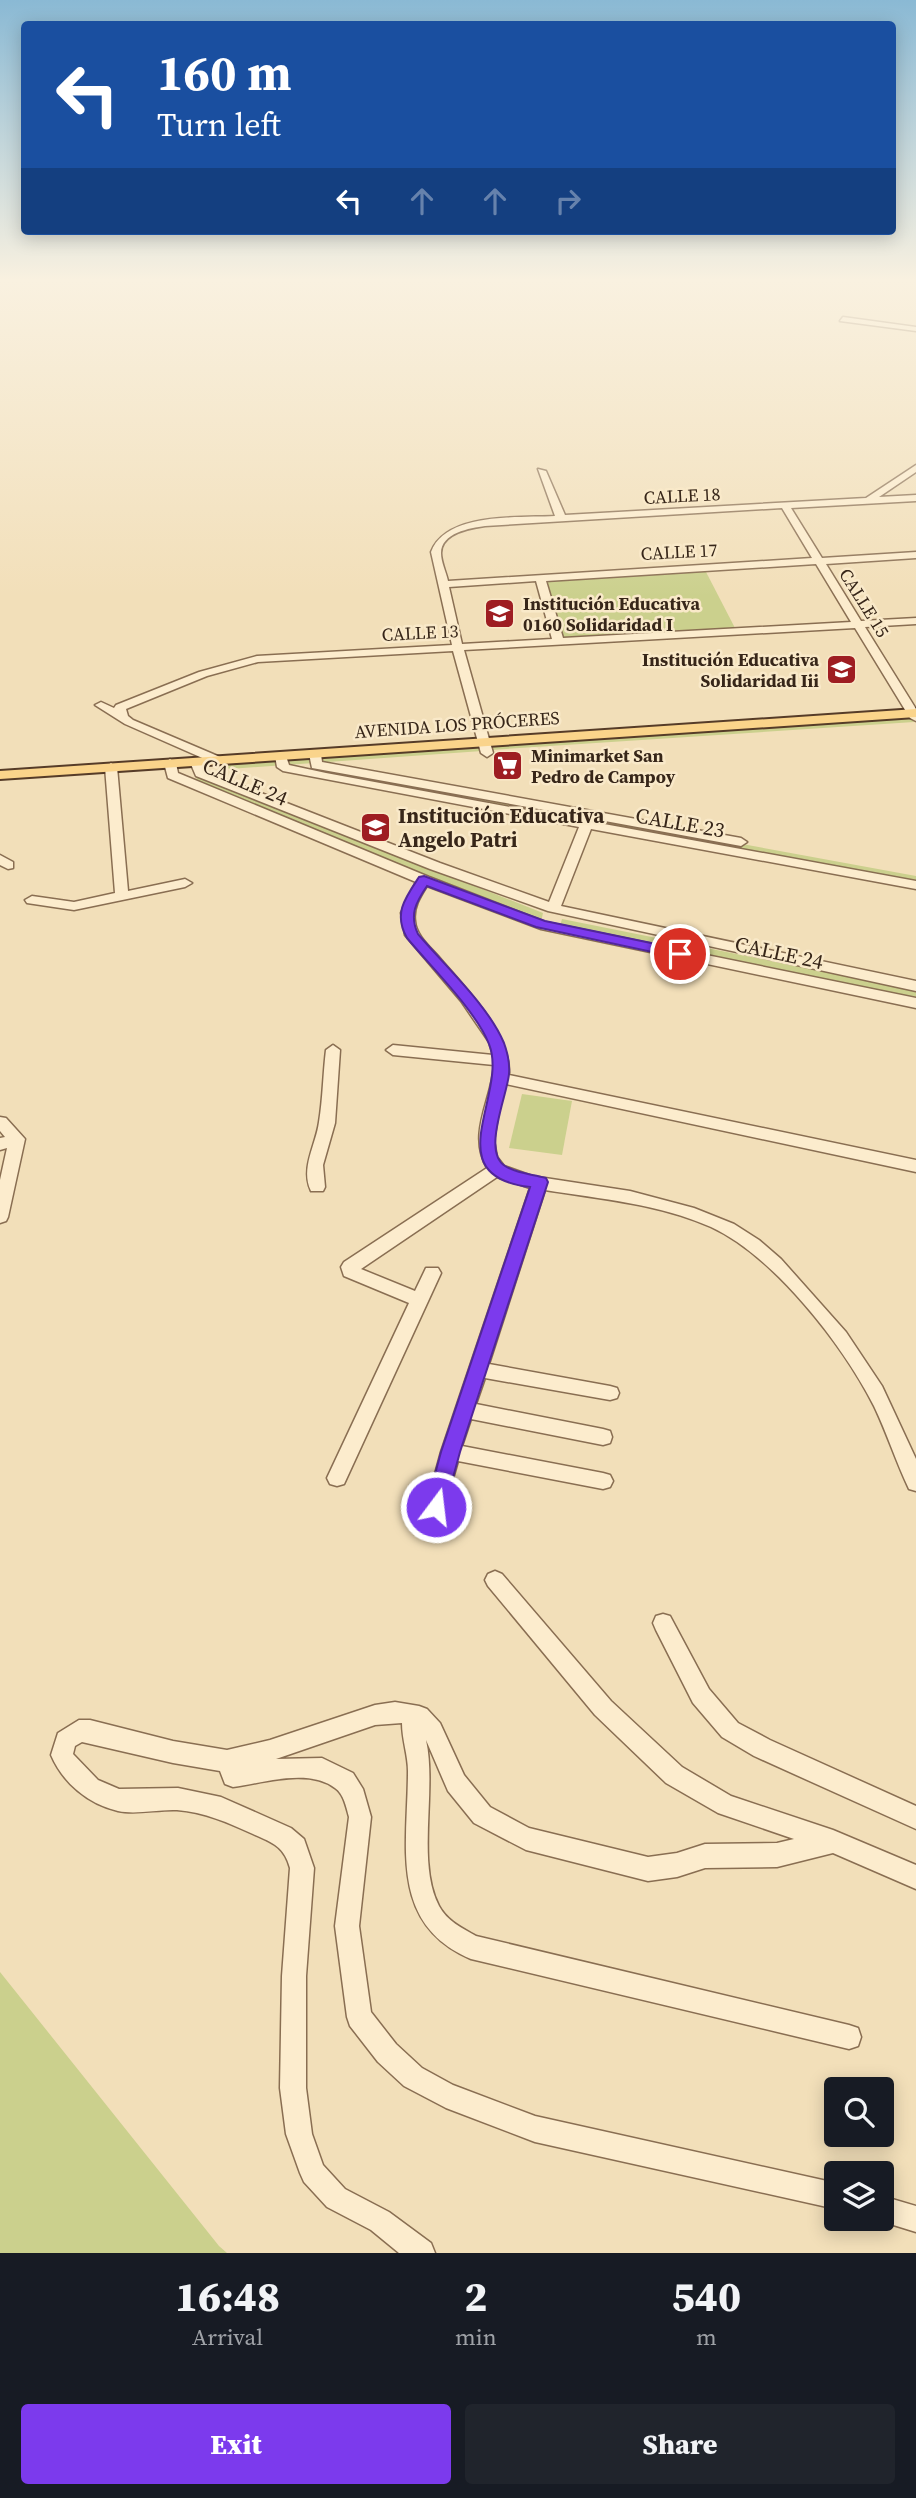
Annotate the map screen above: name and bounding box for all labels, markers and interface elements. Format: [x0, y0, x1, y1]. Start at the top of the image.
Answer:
text: 160 m [157, 39, 292, 106]
icon: left [42, 49, 133, 140]
text: Turn left [157, 103, 281, 147]
icon: left [330, 182, 368, 220]
icon: ahead [403, 182, 441, 220]
icon: ahead [476, 182, 514, 220]
icon: right [549, 182, 587, 220]
street label: CALLE 18 [643, 481, 721, 510]
street label: CALLE 17 [640, 537, 718, 566]
street label: CALLE 15 [833, 563, 895, 642]
place label: Institución Educativa 0160 Solidaridad I [523, 591, 700, 637]
school or university icon: Institución Educativa 0160 Solidaridad I [483, 597, 517, 631]
street label: CALLE 13 [381, 618, 459, 647]
place label: Institución Educativa Solidaridad Iii [642, 647, 819, 693]
school or university icon: Institución Educativa Solidaridad Iii [825, 653, 859, 687]
street label: AVENIDA LOS PRÓCERES [354, 705, 560, 744]
place label: Minimarket San Pedro de Campoy [531, 743, 676, 789]
supermarket icon: Minimarket San Pedro de Campoy [491, 749, 525, 783]
street label: CALLE 24 [198, 751, 293, 813]
street label: CALLE 23 [633, 800, 727, 845]
place label: Institución Educativa Angelo Patri [398, 801, 605, 854]
school or university icon: Institución Educativa Angelo Patri [358, 811, 392, 845]
pin [650, 924, 710, 984]
street label: CALLE 24 [732, 929, 827, 976]
icon: arrive [661, 935, 699, 973]
position arrow [399, 1470, 473, 1544]
map controls [824, 2077, 894, 2231]
button: search [824, 2077, 894, 2147]
button: layers [824, 2161, 894, 2231]
text: 16:48 [175, 2267, 280, 2325]
text: 2 [464, 2267, 487, 2325]
text: 540 [672, 2267, 741, 2325]
text: Arrival [192, 2321, 263, 2353]
text: min [455, 2321, 497, 2353]
text: m [696, 2321, 717, 2353]
button: Exit [21, 2404, 451, 2484]
button: Share [465, 2404, 895, 2484]

